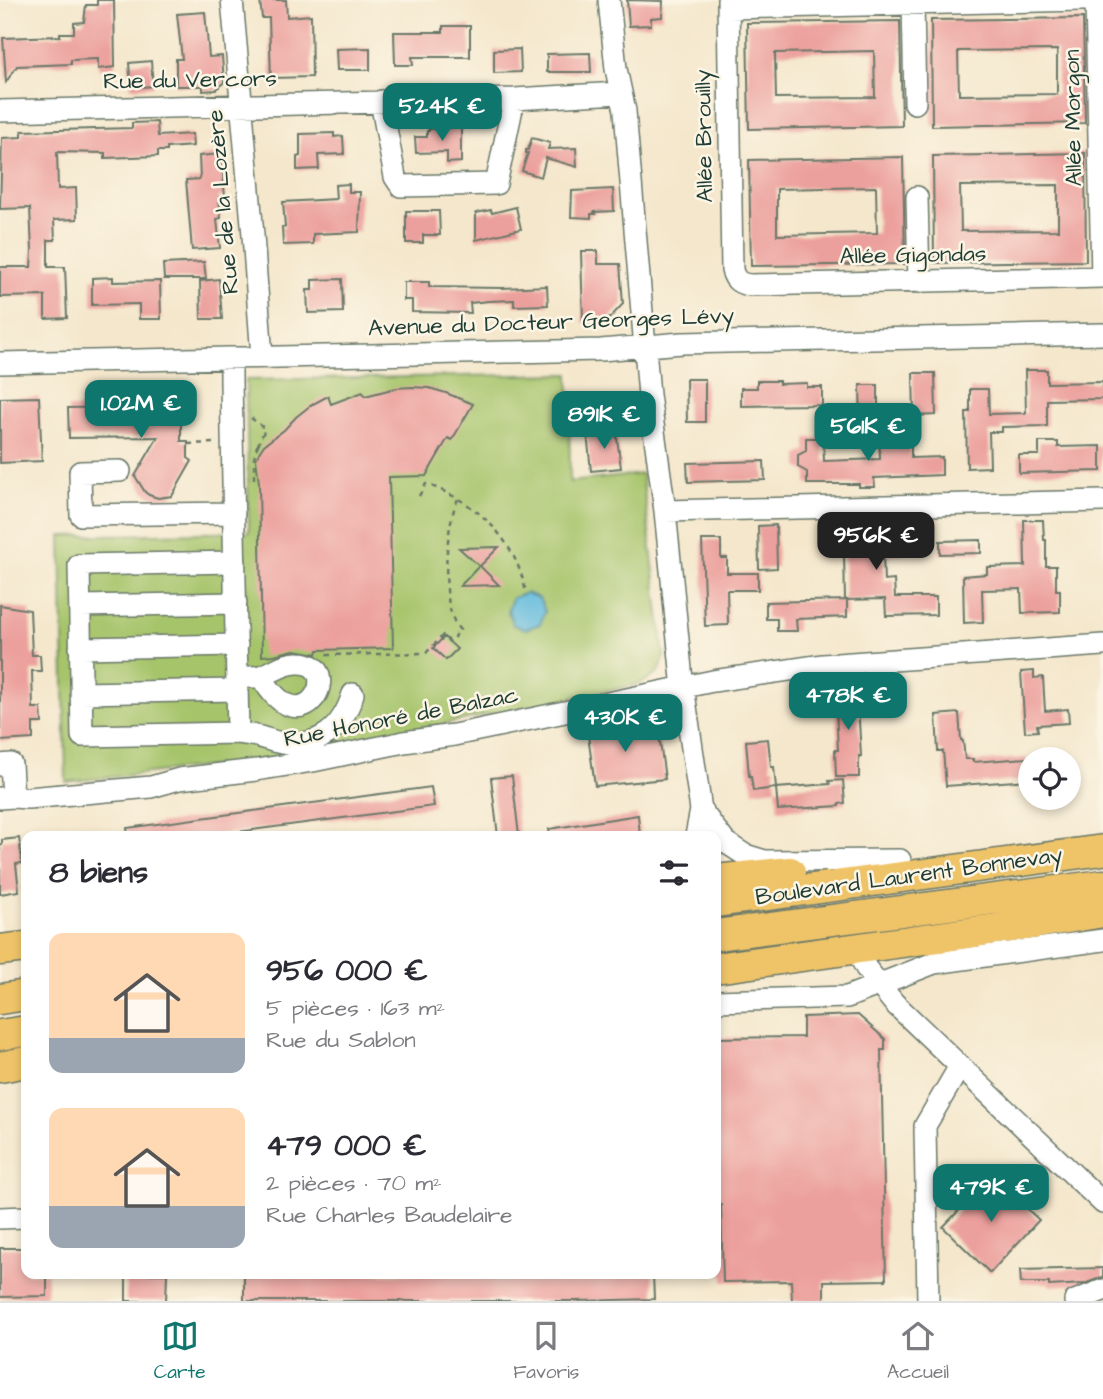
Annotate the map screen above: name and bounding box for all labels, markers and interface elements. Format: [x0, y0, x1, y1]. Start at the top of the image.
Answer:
street label: Allée Morgon [1056, 49, 1091, 187]
street label: Rue du Vercors [103, 62, 277, 98]
street label: Allée Brouilly [687, 69, 722, 203]
pin: 524K € [385, 83, 499, 143]
text: 524K € [399, 90, 485, 122]
street label: Rue de la Lozère [199, 108, 247, 296]
street label: Allée Gigondas [839, 238, 987, 273]
street label: Avenue du Docteur Georges Lévy [367, 300, 735, 345]
pin: 1.02M € [76, 380, 206, 440]
text: 1.02M € [101, 387, 181, 419]
pin: 891K € [547, 392, 661, 451]
text: 891K € [568, 398, 640, 430]
pin: 561K € [811, 404, 925, 463]
text: 561K € [830, 410, 906, 442]
pin: 956K € [819, 512, 933, 572]
text: 956K € [833, 519, 919, 551]
pin: 478K € [791, 672, 905, 732]
street label: Rue Honoré de Balzac [281, 679, 521, 755]
text: 478K € [805, 679, 891, 711]
pin: 430K € [568, 694, 682, 754]
text: 430K € [583, 701, 667, 733]
map controls [1018, 747, 1081, 810]
button: locate [1018, 747, 1081, 810]
street label: Boulevard Laurent Bonnevay [753, 839, 1065, 914]
text: 8 biens [49, 852, 148, 894]
icon: filters [655, 854, 693, 892]
text: 956 000 € [266, 950, 428, 992]
icon: home [105, 961, 189, 1045]
text: 5 pièces · 163 m² [266, 992, 445, 1024]
text: Rue du Sablon [266, 1024, 416, 1056]
text: 479 000 € [266, 1125, 427, 1167]
icon: home [105, 1136, 189, 1220]
pin: 479K € [934, 1164, 1048, 1224]
text: 2 pièces · 70 m² [266, 1167, 442, 1199]
text: 479K € [949, 1171, 1033, 1203]
text: Rue Charles Baudelaire [266, 1199, 513, 1231]
tab: Carte [154, 1317, 205, 1386]
tab: Favoris [513, 1317, 579, 1386]
tab: Accueil [887, 1317, 949, 1386]

